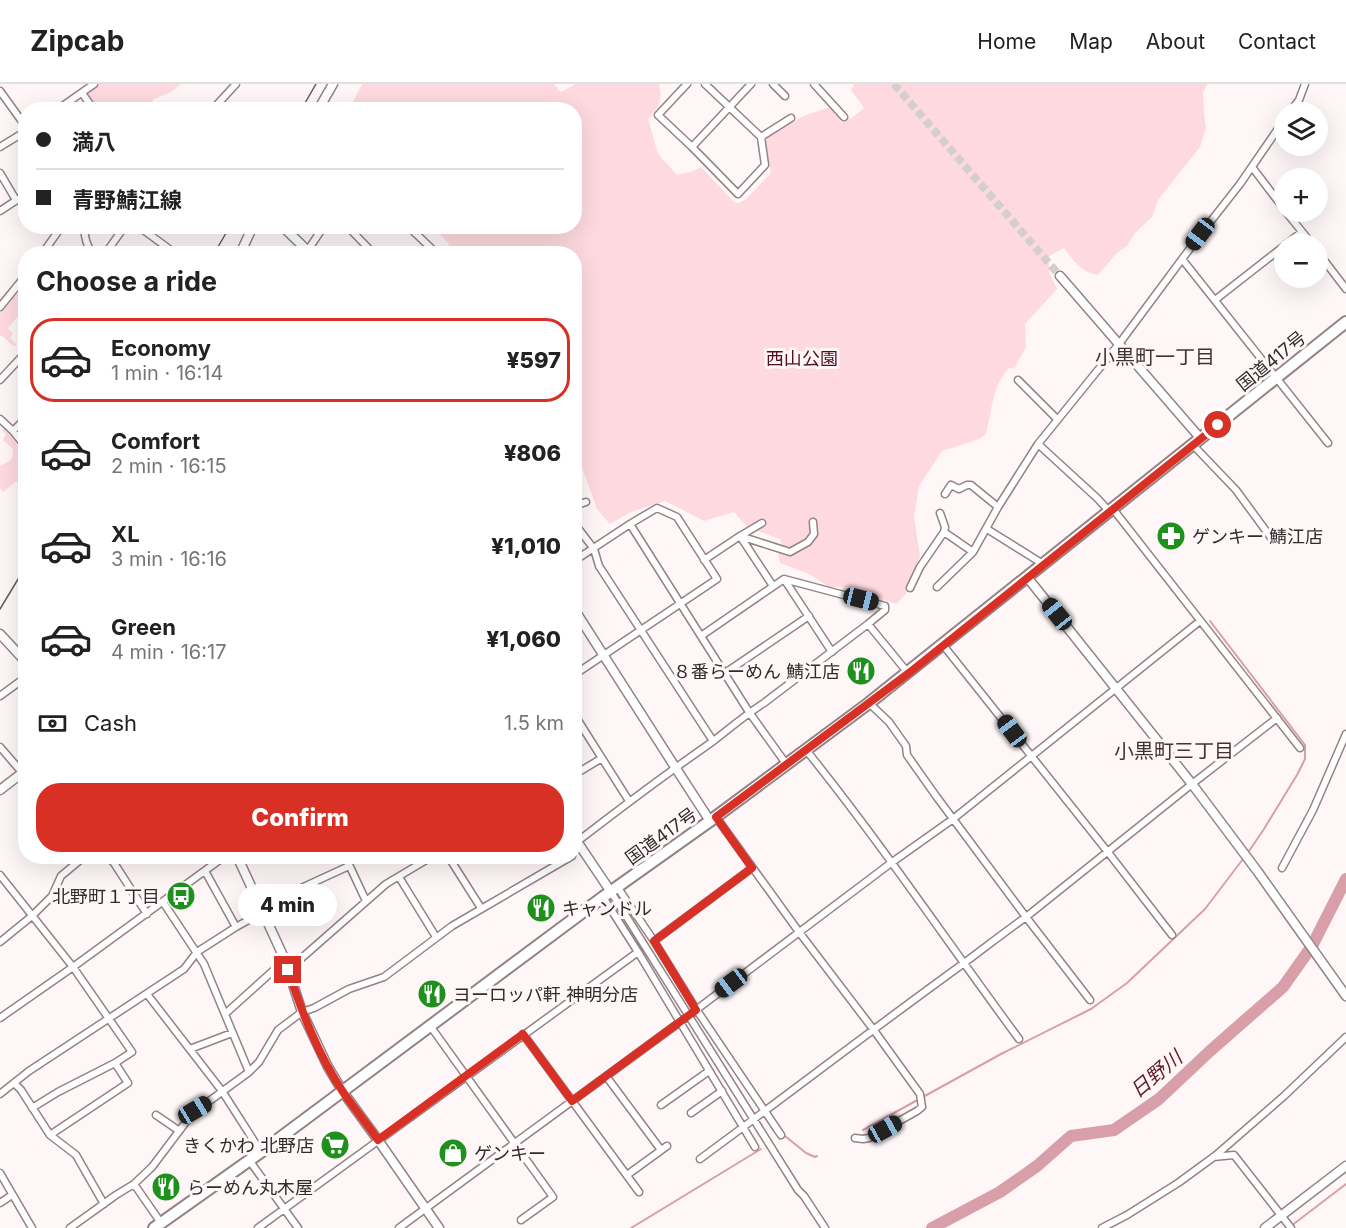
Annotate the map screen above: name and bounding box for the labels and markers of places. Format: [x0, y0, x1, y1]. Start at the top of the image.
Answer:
pharmacy icon: ゲンキー 鯖江店 [1155, 520, 1187, 552]
place label: ゲンキー 鯖江店 [1192, 526, 1323, 547]
restaurant icon: ８番らーめん 鯖江店 [845, 655, 877, 687]
place label: ８番らーめん 鯖江店 [673, 661, 840, 682]
bus stop icon: 北野町１丁目 [165, 880, 197, 912]
place label: 北野町１丁目 [52, 886, 160, 907]
restaurant icon: キャンドル [525, 892, 557, 924]
place label: キャンドル [562, 898, 652, 919]
restaurant icon: ヨーロッパ軒 神明分店 [416, 978, 448, 1010]
place label: ヨーロッパ軒 神明分店 [453, 984, 638, 1005]
supermarket icon: きくかわ 北野店 [319, 1129, 351, 1161]
place label: きくかわ 北野店 [183, 1135, 314, 1156]
shop icon: ゲンキー [437, 1137, 469, 1169]
place label: ゲンキー [474, 1143, 546, 1164]
restaurant icon: らーめん丸木屋 [150, 1171, 182, 1203]
place label: らーめん丸木屋 [187, 1177, 313, 1198]

